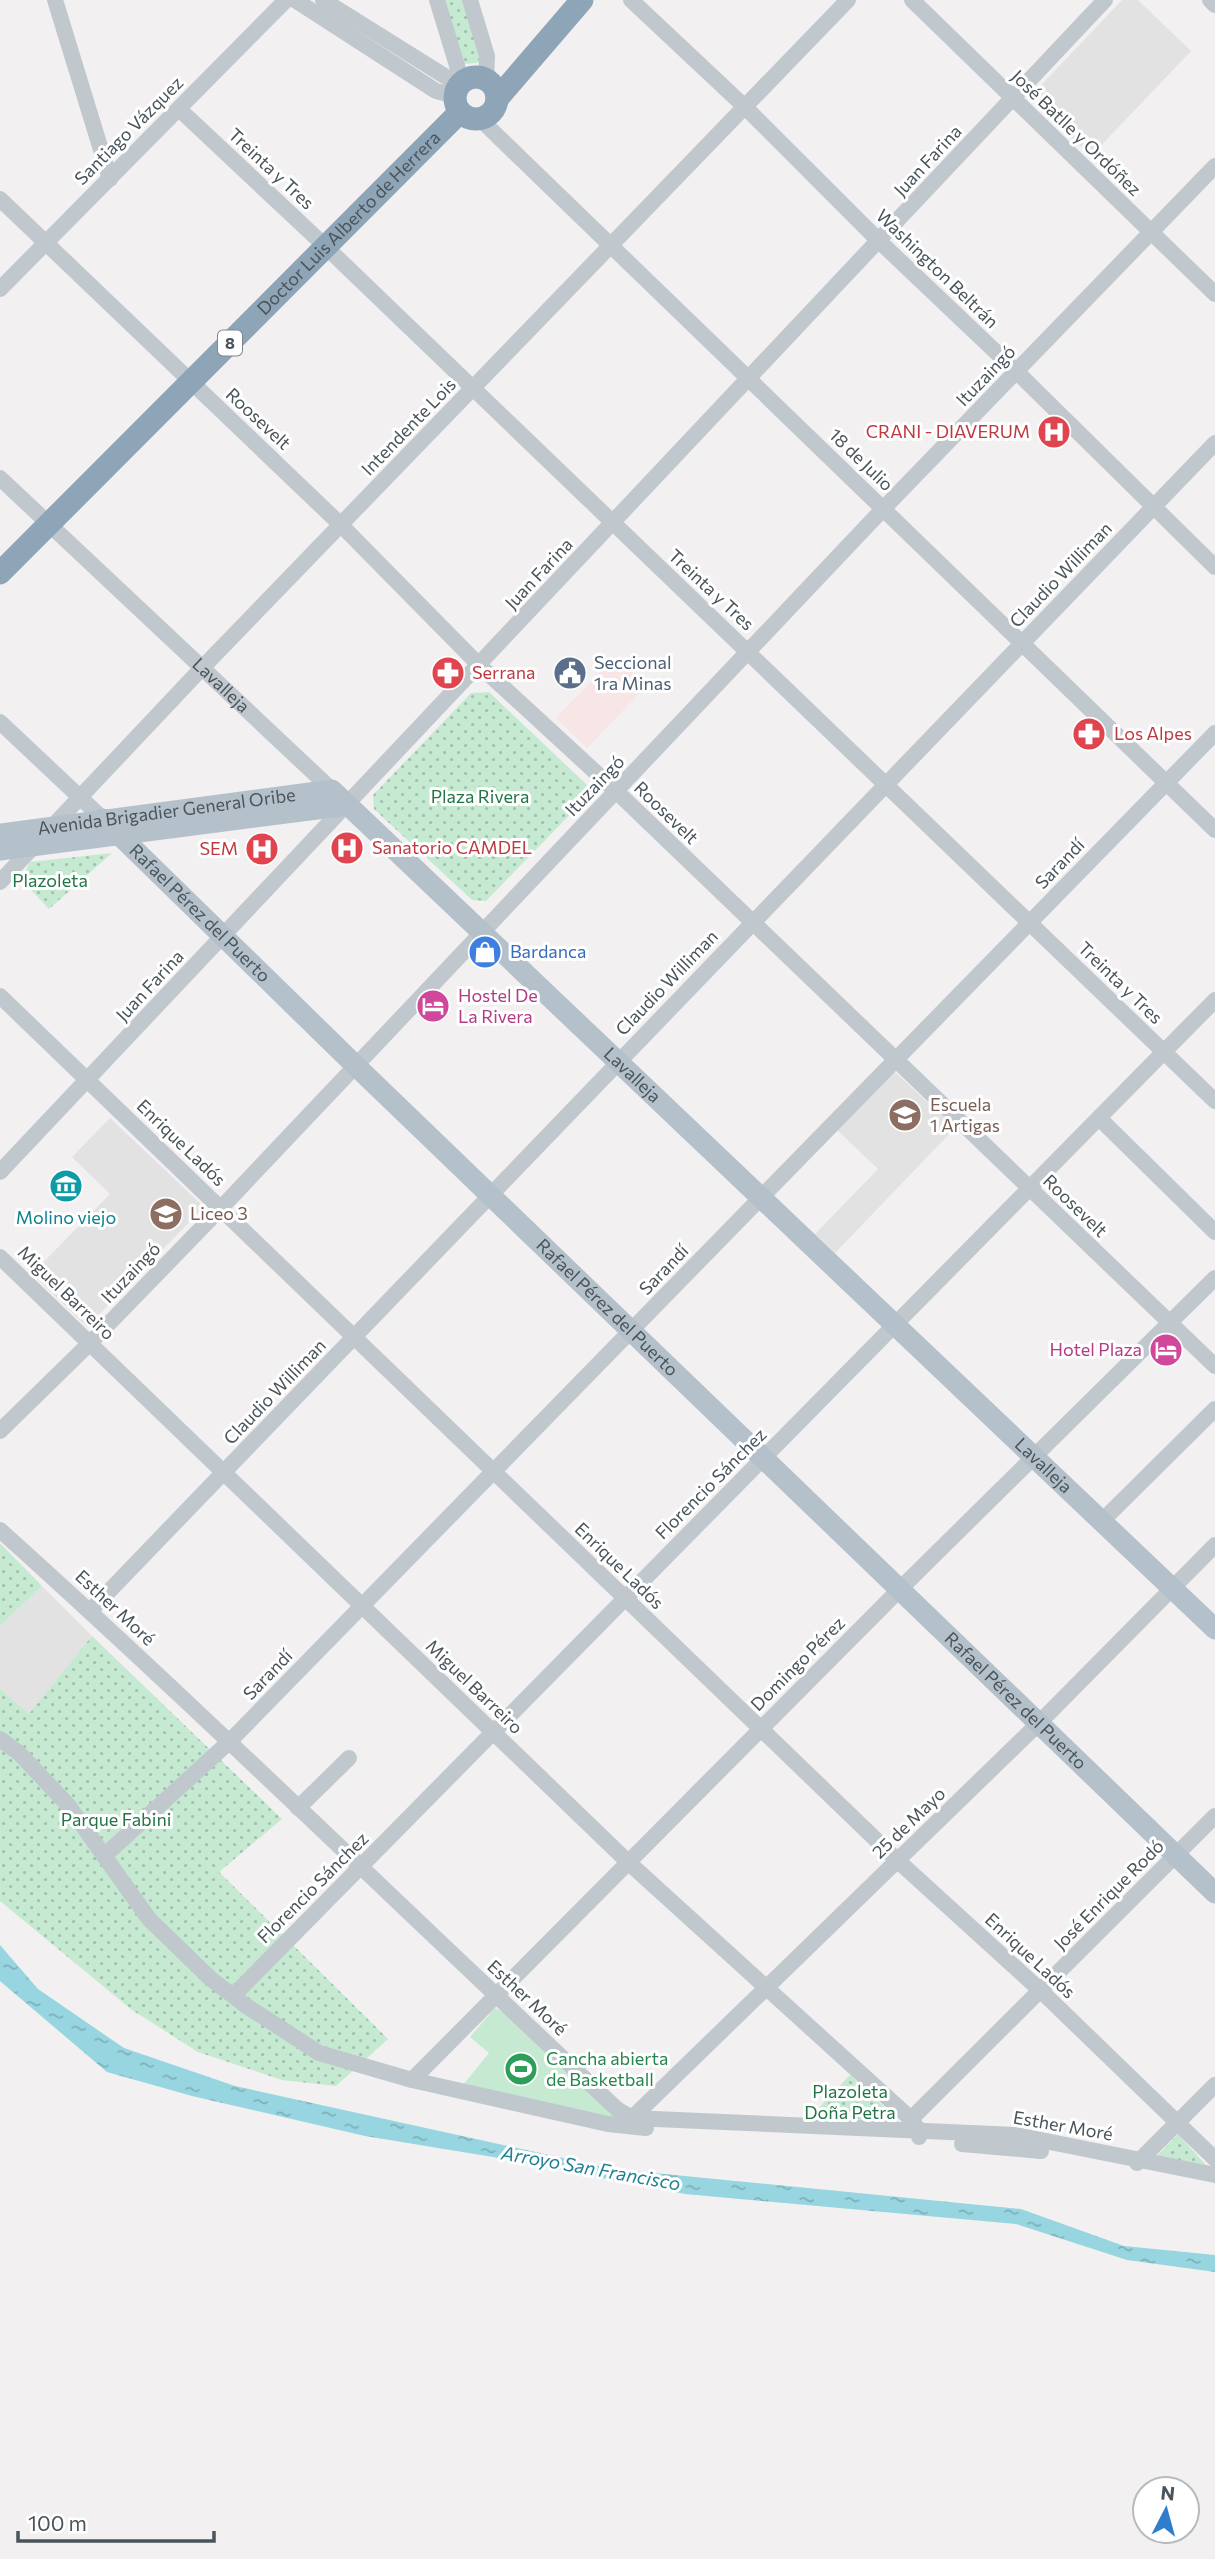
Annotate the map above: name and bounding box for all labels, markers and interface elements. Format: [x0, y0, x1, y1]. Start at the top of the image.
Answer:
street label: José Batlle y Ordóñez [1007, 65, 1146, 200]
street label: Santiago Vázquez [70, 71, 187, 189]
street label: Juan Farina [889, 120, 966, 201]
street label: Treinta y Tres [224, 123, 319, 213]
street label: Doctor Luis Alberto de Herrera [252, 126, 444, 319]
street label: Washington Beltrán [872, 204, 1003, 332]
road number: 8 [218, 330, 242, 356]
street label: Ituzaingó [951, 340, 1020, 410]
street label: Intendente Lois [356, 373, 460, 480]
street label: Roosevelt [222, 383, 296, 454]
hospital icon: CRANI - DIAVERUM [1035, 413, 1073, 451]
place label: CRANI - DIAVERUM [866, 420, 1030, 442]
street label: 18 de Julio [825, 423, 898, 495]
street label: Claudio Williman [1005, 517, 1116, 632]
street label: Juan Farina [500, 533, 577, 614]
street label: Treinta y Tres [664, 544, 759, 634]
place label: Seccional 1ra Minas [594, 651, 672, 694]
street label: Lavalleja [188, 653, 255, 717]
pharmacy icon: Serrana [429, 654, 467, 692]
public building icon: Seccional 1ra Minas [551, 654, 589, 692]
place label: Serrana [472, 661, 535, 683]
pharmacy icon: Los Alpes [1070, 715, 1108, 753]
place label: Los Alpes [1114, 722, 1192, 744]
street label: Ituzaingó [560, 750, 629, 820]
street label: Roosevelt [630, 776, 703, 848]
street label: Avenida Brigadier General Oribe [36, 783, 297, 839]
park label: Plaza Rivera [431, 785, 529, 807]
hospital icon: Sanatorio CAMDEL [328, 829, 366, 867]
hospital icon: SEM [243, 830, 281, 868]
street label: Sarandí [1030, 832, 1090, 893]
place label: Sanatorio CAMDEL [372, 836, 532, 858]
place label: SEM [200, 837, 238, 859]
street label: Rafael Pérez del Puerto [125, 839, 275, 986]
park label: Plazoleta [12, 869, 88, 891]
street label: Claudio Williman [611, 925, 722, 1040]
shop icon: Bardanca [466, 933, 504, 971]
street label: Treinta y Tres [1074, 937, 1168, 1028]
place label: Bardanca [510, 940, 586, 962]
street label: Juan Farina [111, 945, 188, 1026]
place label: Hostel De La Rivera [458, 984, 538, 1027]
hotel icon: Hostel De La Rivera [414, 987, 452, 1025]
street label: Lavalleja [600, 1042, 666, 1107]
place label: Escuela 1 Artigas [930, 1093, 1000, 1136]
street label: Enrique Ladós [133, 1094, 231, 1190]
school or university icon: Escuela 1 Artigas [886, 1096, 924, 1134]
museum icon: Molino viejo [47, 1167, 85, 1205]
street label: Roosevelt [1039, 1169, 1112, 1241]
school or university icon: Liceo 3 [147, 1195, 185, 1233]
place label: Liceo 3 [190, 1202, 248, 1224]
place label: Molino viejo [16, 1206, 116, 1228]
street label: Rafael Pérez del Puerto [532, 1234, 683, 1380]
street label: Ituzaingó [96, 1237, 165, 1307]
street label: Sarandí [634, 1238, 694, 1299]
street label: Miguel Barreiro [14, 1241, 120, 1344]
hotel icon: Hotel Plaza [1147, 1331, 1185, 1369]
street label: Claudio Williman [219, 1334, 330, 1449]
place label: Hotel Plaza [1049, 1338, 1142, 1360]
street label: Florencio Sánchez [650, 1423, 770, 1543]
street label: Lavalleja [1011, 1433, 1077, 1497]
street label: Enrique Ladós [571, 1517, 669, 1613]
street label: Esther Moré [71, 1565, 160, 1650]
street label: Domingo Pérez [746, 1612, 849, 1715]
street label: Rafael Pérez del Puerto [941, 1627, 1092, 1774]
street label: Miguel Barreiro [422, 1635, 528, 1738]
street label: Sarandí [238, 1643, 298, 1704]
street label: 25 de Mayo [867, 1782, 949, 1863]
park label: Parque Fabini [61, 1808, 171, 1830]
street label: Florencio Sánchez [252, 1827, 372, 1947]
street label: José Enrique Rodó [1049, 1835, 1168, 1954]
street label: Enrique Ladós [981, 1908, 1080, 2003]
street label: Esther Moré [483, 1955, 572, 2040]
place label: Cancha abierta de Basketball [546, 2047, 668, 2090]
sports icon: Cancha abierta de Basketball [502, 2050, 540, 2088]
park label: Plazoleta Doña Petra [804, 2080, 896, 2123]
street label: Esther Moré [1012, 2105, 1115, 2145]
water label: Arroyo San Francisco [499, 2140, 682, 2195]
north arrow [1131, 2475, 1201, 2545]
text: N [1160, 2480, 1176, 2505]
scale bar [18, 2500, 214, 2544]
text: 100 m [28, 2510, 87, 2535]

